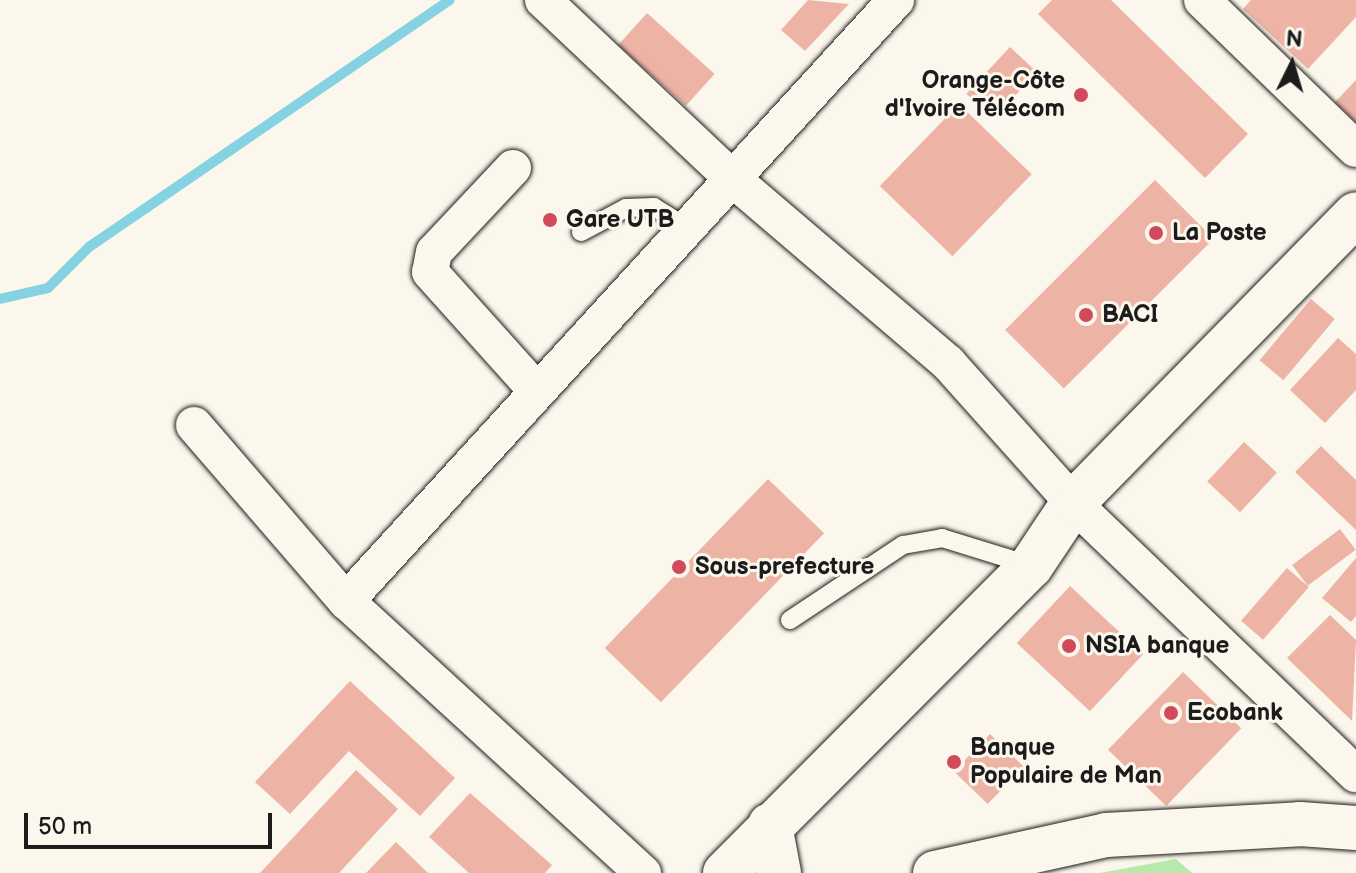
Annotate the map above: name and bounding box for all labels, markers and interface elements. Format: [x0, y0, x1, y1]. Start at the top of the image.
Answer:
north arrow [1252, 24, 1332, 104]
text: N [1285, 25, 1304, 54]
place label: Orange-Côte d'Ivoire Télécom [885, 67, 1065, 123]
marker: Orange-Côte d'Ivoire Télécom [1072, 86, 1090, 104]
place label: Gare UTB [566, 206, 674, 234]
marker: Gare UTB [541, 211, 559, 229]
place label: La Poste [1172, 219, 1267, 247]
marker: La Poste [1147, 224, 1165, 242]
place label: BACI [1102, 301, 1158, 329]
marker: BACI [1077, 306, 1095, 324]
place label: Sous-prefecture [695, 553, 874, 581]
marker: Sous-prefecture [670, 558, 688, 576]
place label: NSIA banque [1085, 632, 1229, 660]
marker: NSIA banque [1060, 637, 1078, 655]
place label: Ecobank [1187, 699, 1283, 727]
marker: Ecobank [1162, 704, 1180, 722]
place label: Banque Populaire de Man [970, 734, 1162, 790]
marker: Banque Populaire de Man [945, 753, 963, 771]
scale bar [28, 797, 276, 847]
text: 50 m [38, 812, 92, 841]

